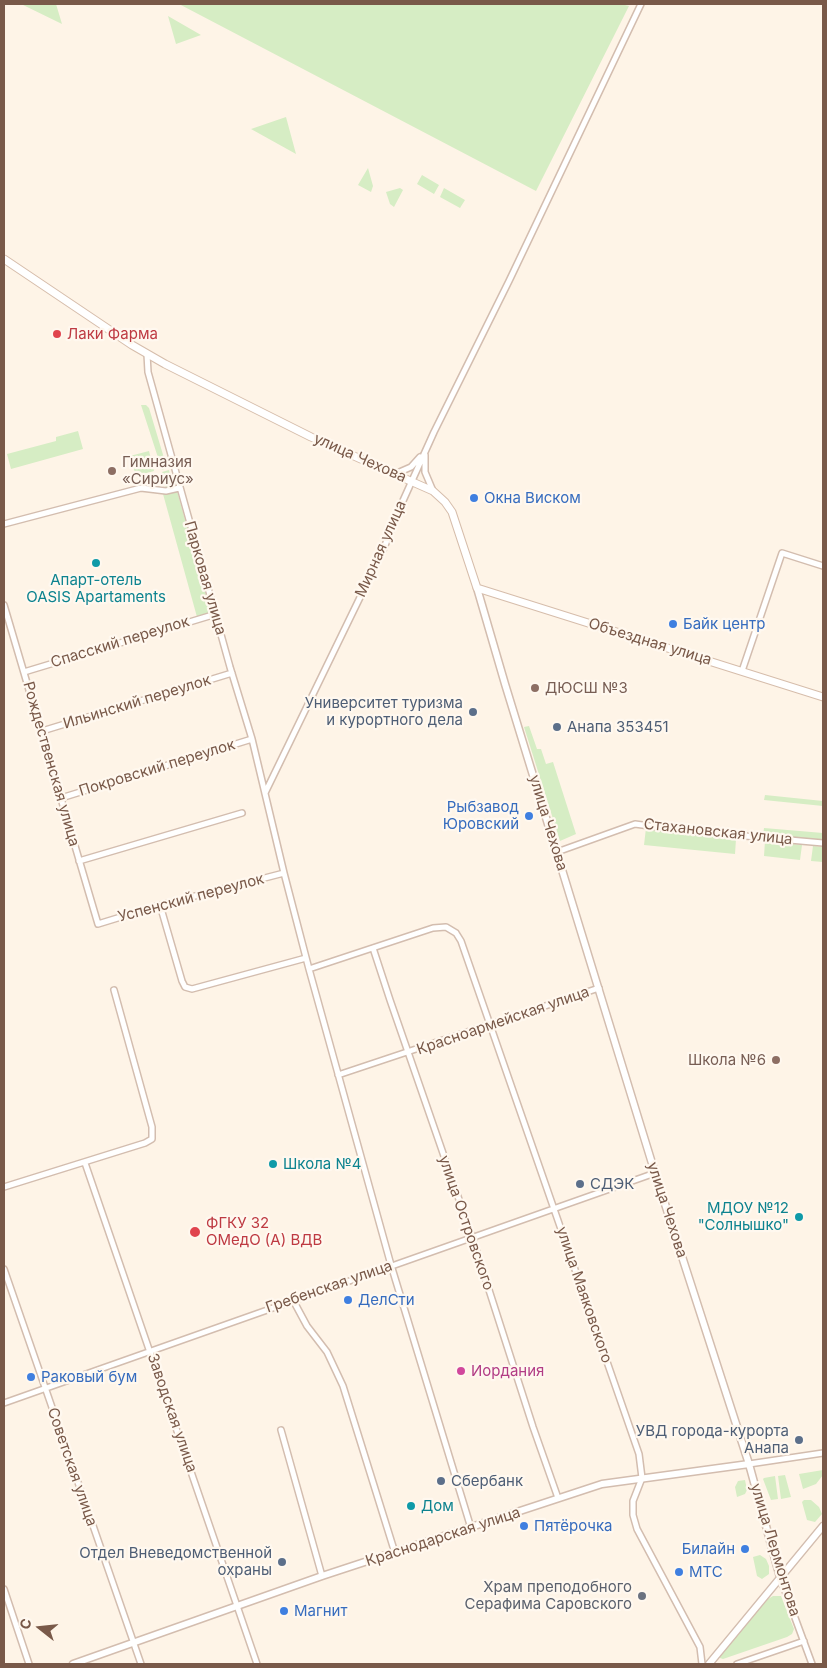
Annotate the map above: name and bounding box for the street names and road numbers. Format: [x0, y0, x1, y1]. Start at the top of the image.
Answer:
street label: улица Чехова [311, 430, 409, 486]
street label: Мирная улица [352, 498, 410, 600]
street label: Парковая улица [180, 519, 230, 637]
street label: Спасский переулок [48, 612, 192, 672]
street label: Объездная улица [586, 615, 714, 669]
street label: Ильинский переулок [61, 671, 213, 733]
street label: Рождественская улица [19, 680, 83, 848]
street label: Покровский переулок [77, 736, 237, 800]
street label: улица Чехова [525, 773, 571, 873]
street label: Стахановская улица [643, 815, 793, 849]
street label: Успенский переулок [116, 870, 266, 926]
street label: Красноармейская улица [414, 983, 592, 1059]
street label: улица Островского [434, 1153, 498, 1293]
street label: улица Чехова [643, 1160, 691, 1260]
street label: улица Маяковского [552, 1224, 616, 1366]
street label: Гребенская улица [263, 1257, 395, 1317]
street label: Заводская улица [143, 1351, 201, 1475]
street label: Советская улица [43, 1405, 101, 1529]
street label: улица Лермонтова [746, 1481, 804, 1619]
street label: Краснодарская улица [363, 1503, 523, 1571]

